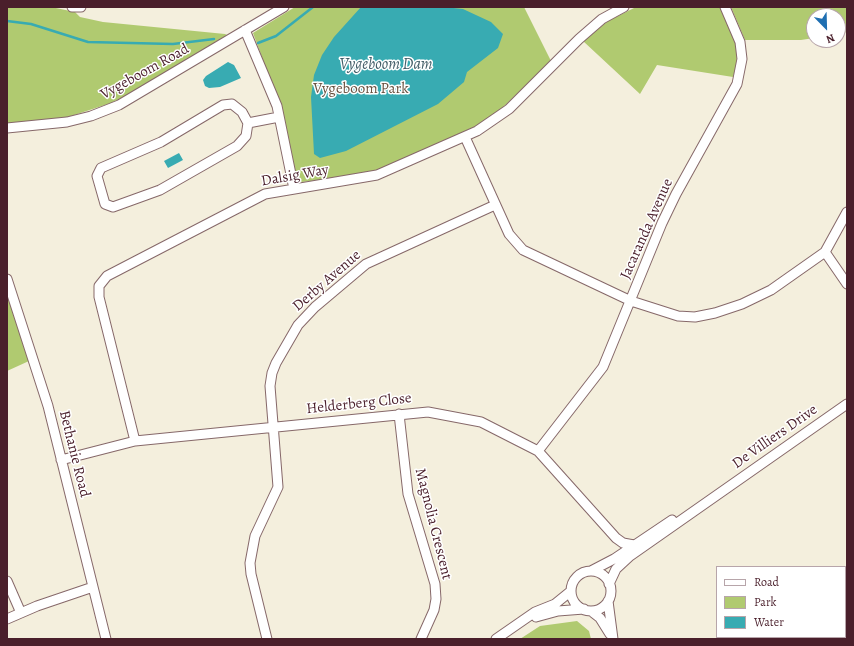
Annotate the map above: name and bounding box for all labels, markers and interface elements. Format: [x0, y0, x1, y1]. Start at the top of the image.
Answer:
north arrow [806, 8, 846, 48]
text: N [824, 30, 837, 47]
street label: Vygeboom Road [98, 40, 192, 104]
water label: Vygeboom Dam [339, 55, 433, 75]
park label: Vygeboom Park [313, 80, 409, 98]
street label: Dalsig Way [260, 161, 330, 191]
street label: Jacaranda Avenue [617, 176, 677, 282]
street label: Derby Avenue [289, 246, 365, 316]
street label: Helderberg Close [305, 390, 413, 418]
street label: De Villiers Drive [729, 401, 821, 473]
street label: Bethanie Road [55, 409, 93, 499]
street label: Magnolia Crescent [410, 466, 456, 582]
legend [716, 566, 846, 638]
text: Road [754, 574, 779, 590]
text: Park [754, 594, 777, 610]
text: Water [754, 614, 784, 630]

